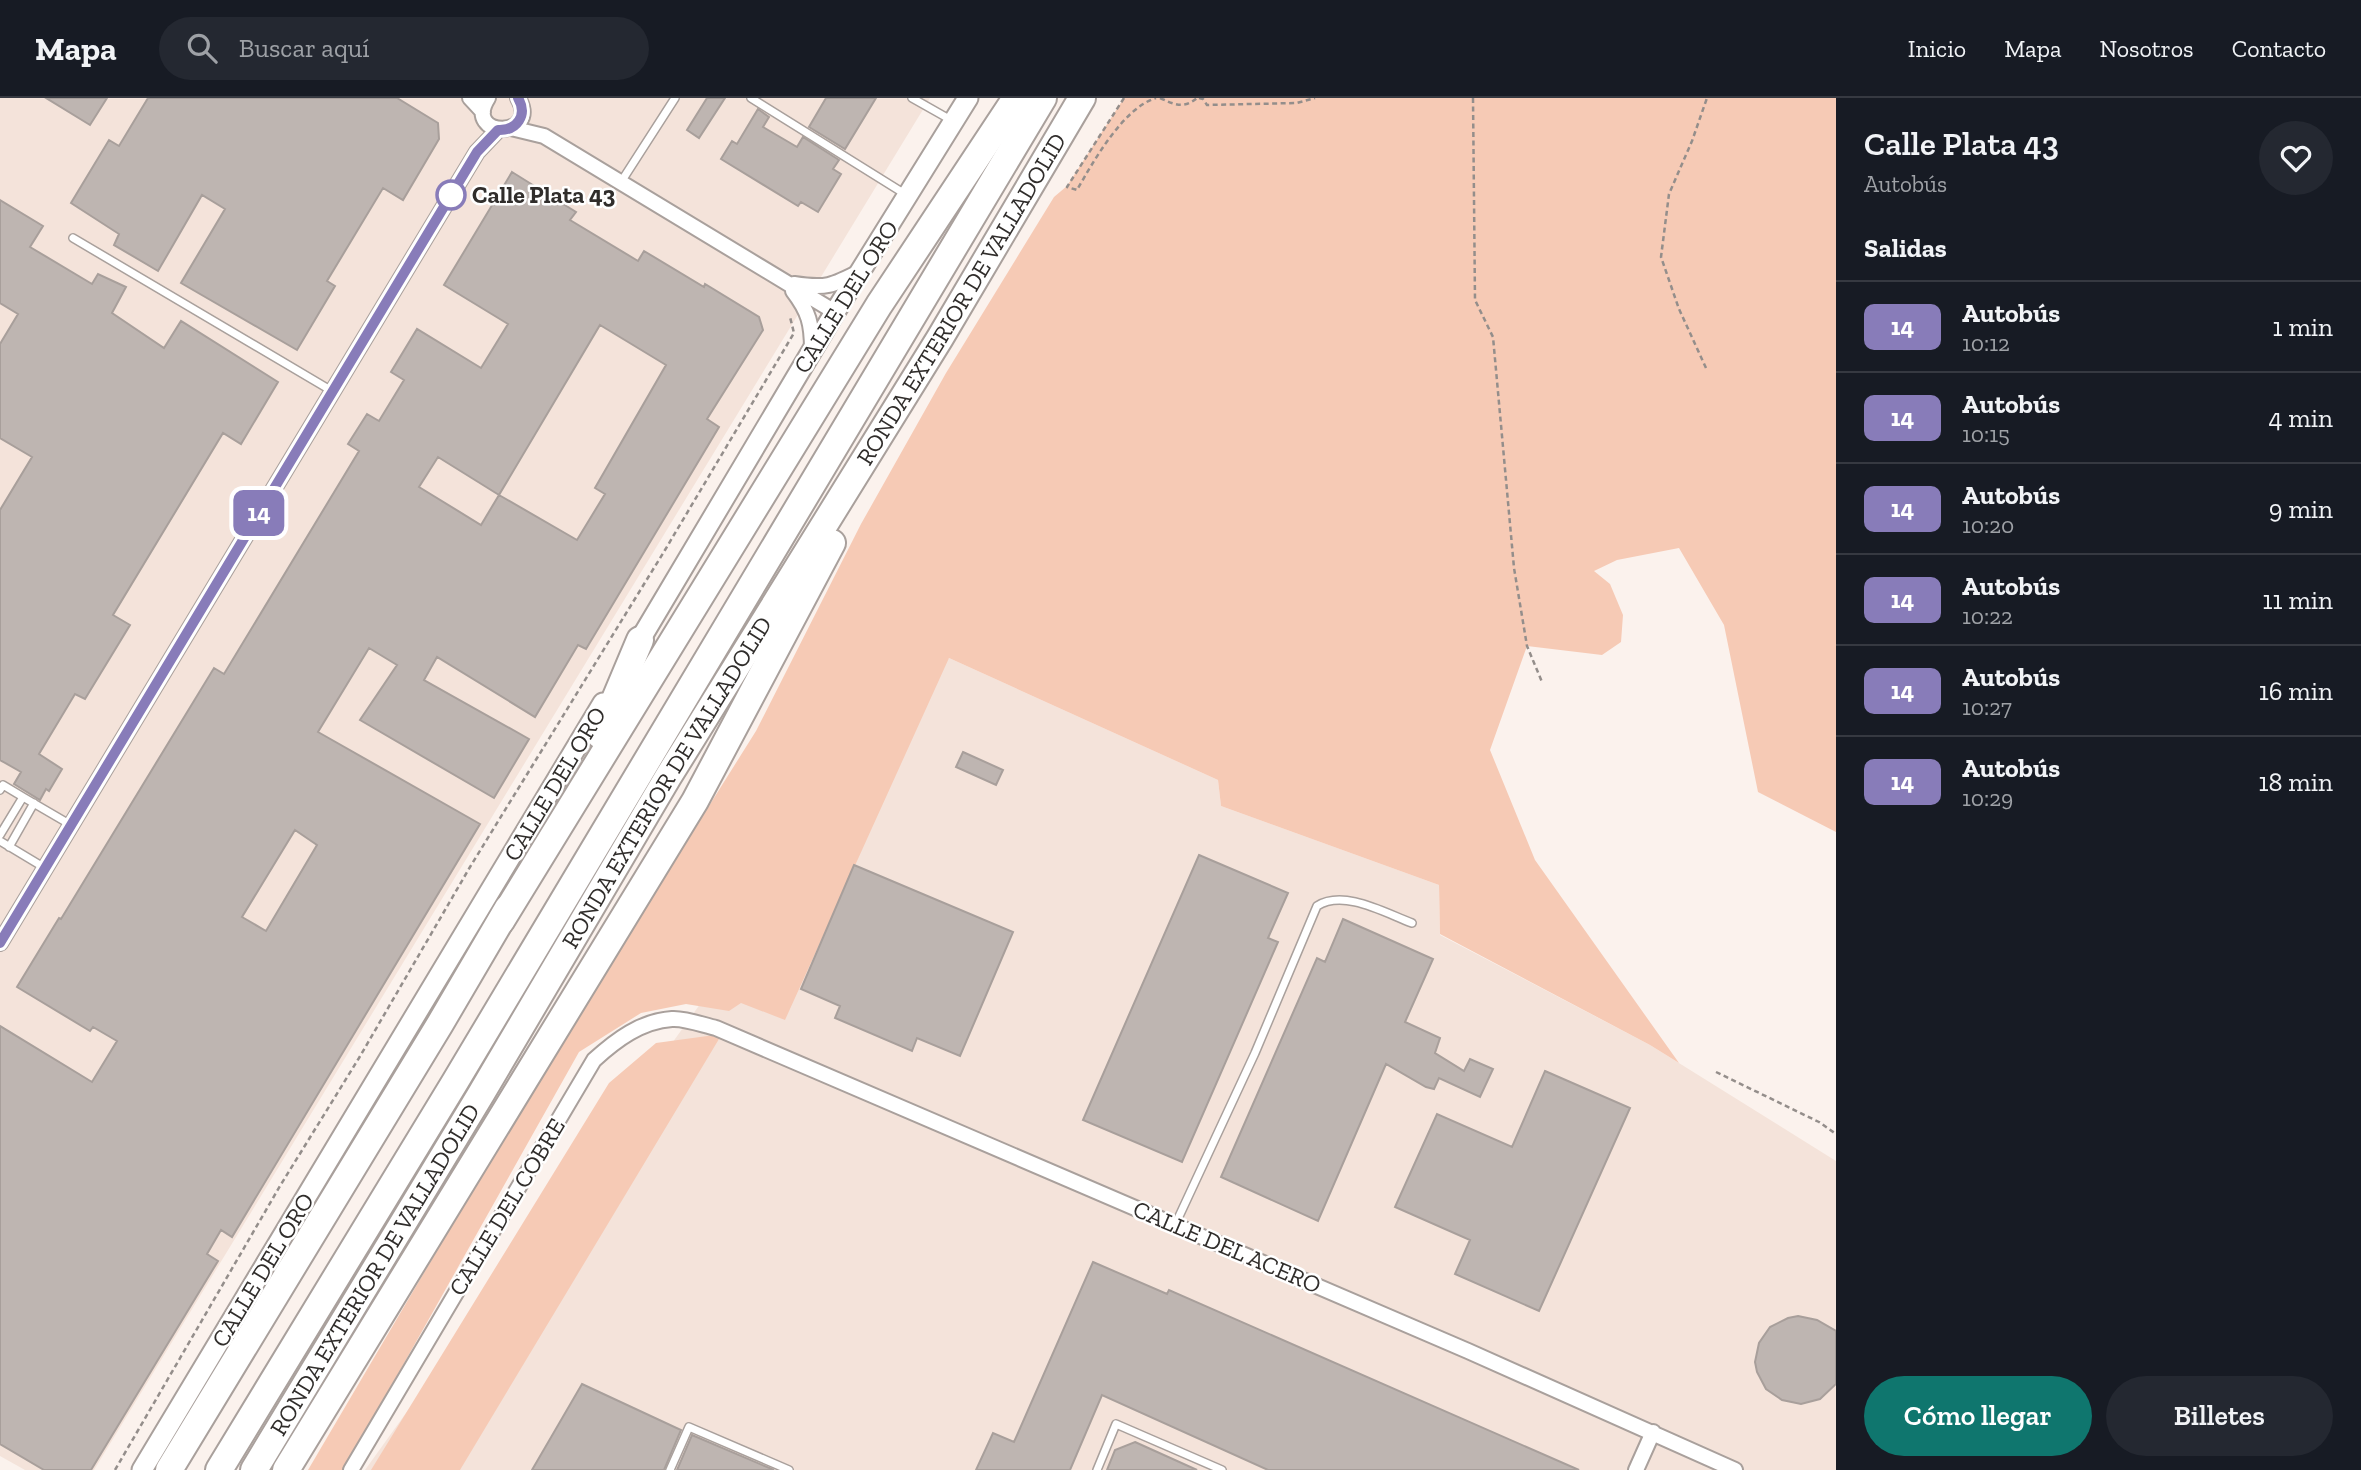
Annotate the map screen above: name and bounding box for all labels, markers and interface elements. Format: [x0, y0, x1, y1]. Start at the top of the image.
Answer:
search box [159, 17, 649, 80]
text: Mapa [35, 29, 117, 68]
icon: search [183, 29, 221, 67]
text: Buscar aquí [239, 32, 370, 64]
text: Inicio [1908, 34, 1966, 63]
text: Mapa [2004, 34, 2061, 63]
text: Nosotros [2099, 34, 2194, 63]
text: Contacto [2232, 34, 2326, 63]
button: heart [2259, 121, 2333, 195]
text: Calle Plata 43 [1864, 124, 2059, 163]
street label: RONDA EXTERIOR DE VALLADOLID [850, 128, 1072, 470]
text: Autobús [1864, 170, 1947, 198]
marker: Calle Plata 43 [436, 180, 466, 210]
place label: Calle Plata 43 [472, 180, 616, 209]
street label: CALLE DEL ORO [787, 215, 904, 379]
text: Salidas [1864, 232, 1947, 264]
text: Autobús [1962, 297, 2060, 329]
text: 1 min [2272, 311, 2333, 343]
text: 14 [1891, 312, 1914, 341]
text: 10:12 [1962, 329, 2010, 357]
text: Autobús [1962, 388, 2060, 420]
text: 4 min [2268, 402, 2333, 434]
text: 14 [1891, 403, 1914, 432]
text: 10:15 [1962, 420, 2010, 448]
text: Autobús [1962, 479, 2060, 511]
line badge: 14 [228, 490, 290, 536]
text: 9 min [2269, 493, 2333, 525]
text: 14 [1891, 494, 1914, 523]
text: 14 [247, 498, 271, 527]
text: 10:20 [1962, 511, 2014, 539]
text: Autobús [1962, 570, 2060, 602]
text: 11 min [2262, 584, 2333, 616]
text: 14 [1891, 585, 1914, 614]
text: 10:22 [1962, 602, 2013, 630]
street label: RONDA EXTERIOR DE VALLADOLID [555, 611, 778, 953]
text: Autobús [1962, 661, 2060, 693]
text: 16 min [2259, 675, 2333, 707]
text: 14 [1891, 676, 1914, 705]
text: 10:27 [1962, 693, 2012, 721]
street label: CALLE DEL ORO [497, 701, 612, 866]
text: Autobús [1962, 752, 2060, 784]
text: 18 min [2258, 766, 2333, 798]
text: 14 [1891, 767, 1914, 796]
text: 10:29 [1962, 784, 2013, 812]
street label: RONDA EXTERIOR DE VALLADOLID [263, 1098, 486, 1441]
street label: CALLE DEL COBRE [442, 1113, 571, 1301]
street label: CALLE DEL ORO [205, 1187, 320, 1352]
street label: CALLE DEL ACERO [1129, 1194, 1326, 1299]
button: Cómo llegar [1864, 1376, 2092, 1456]
button: Billetes [2106, 1376, 2333, 1456]

